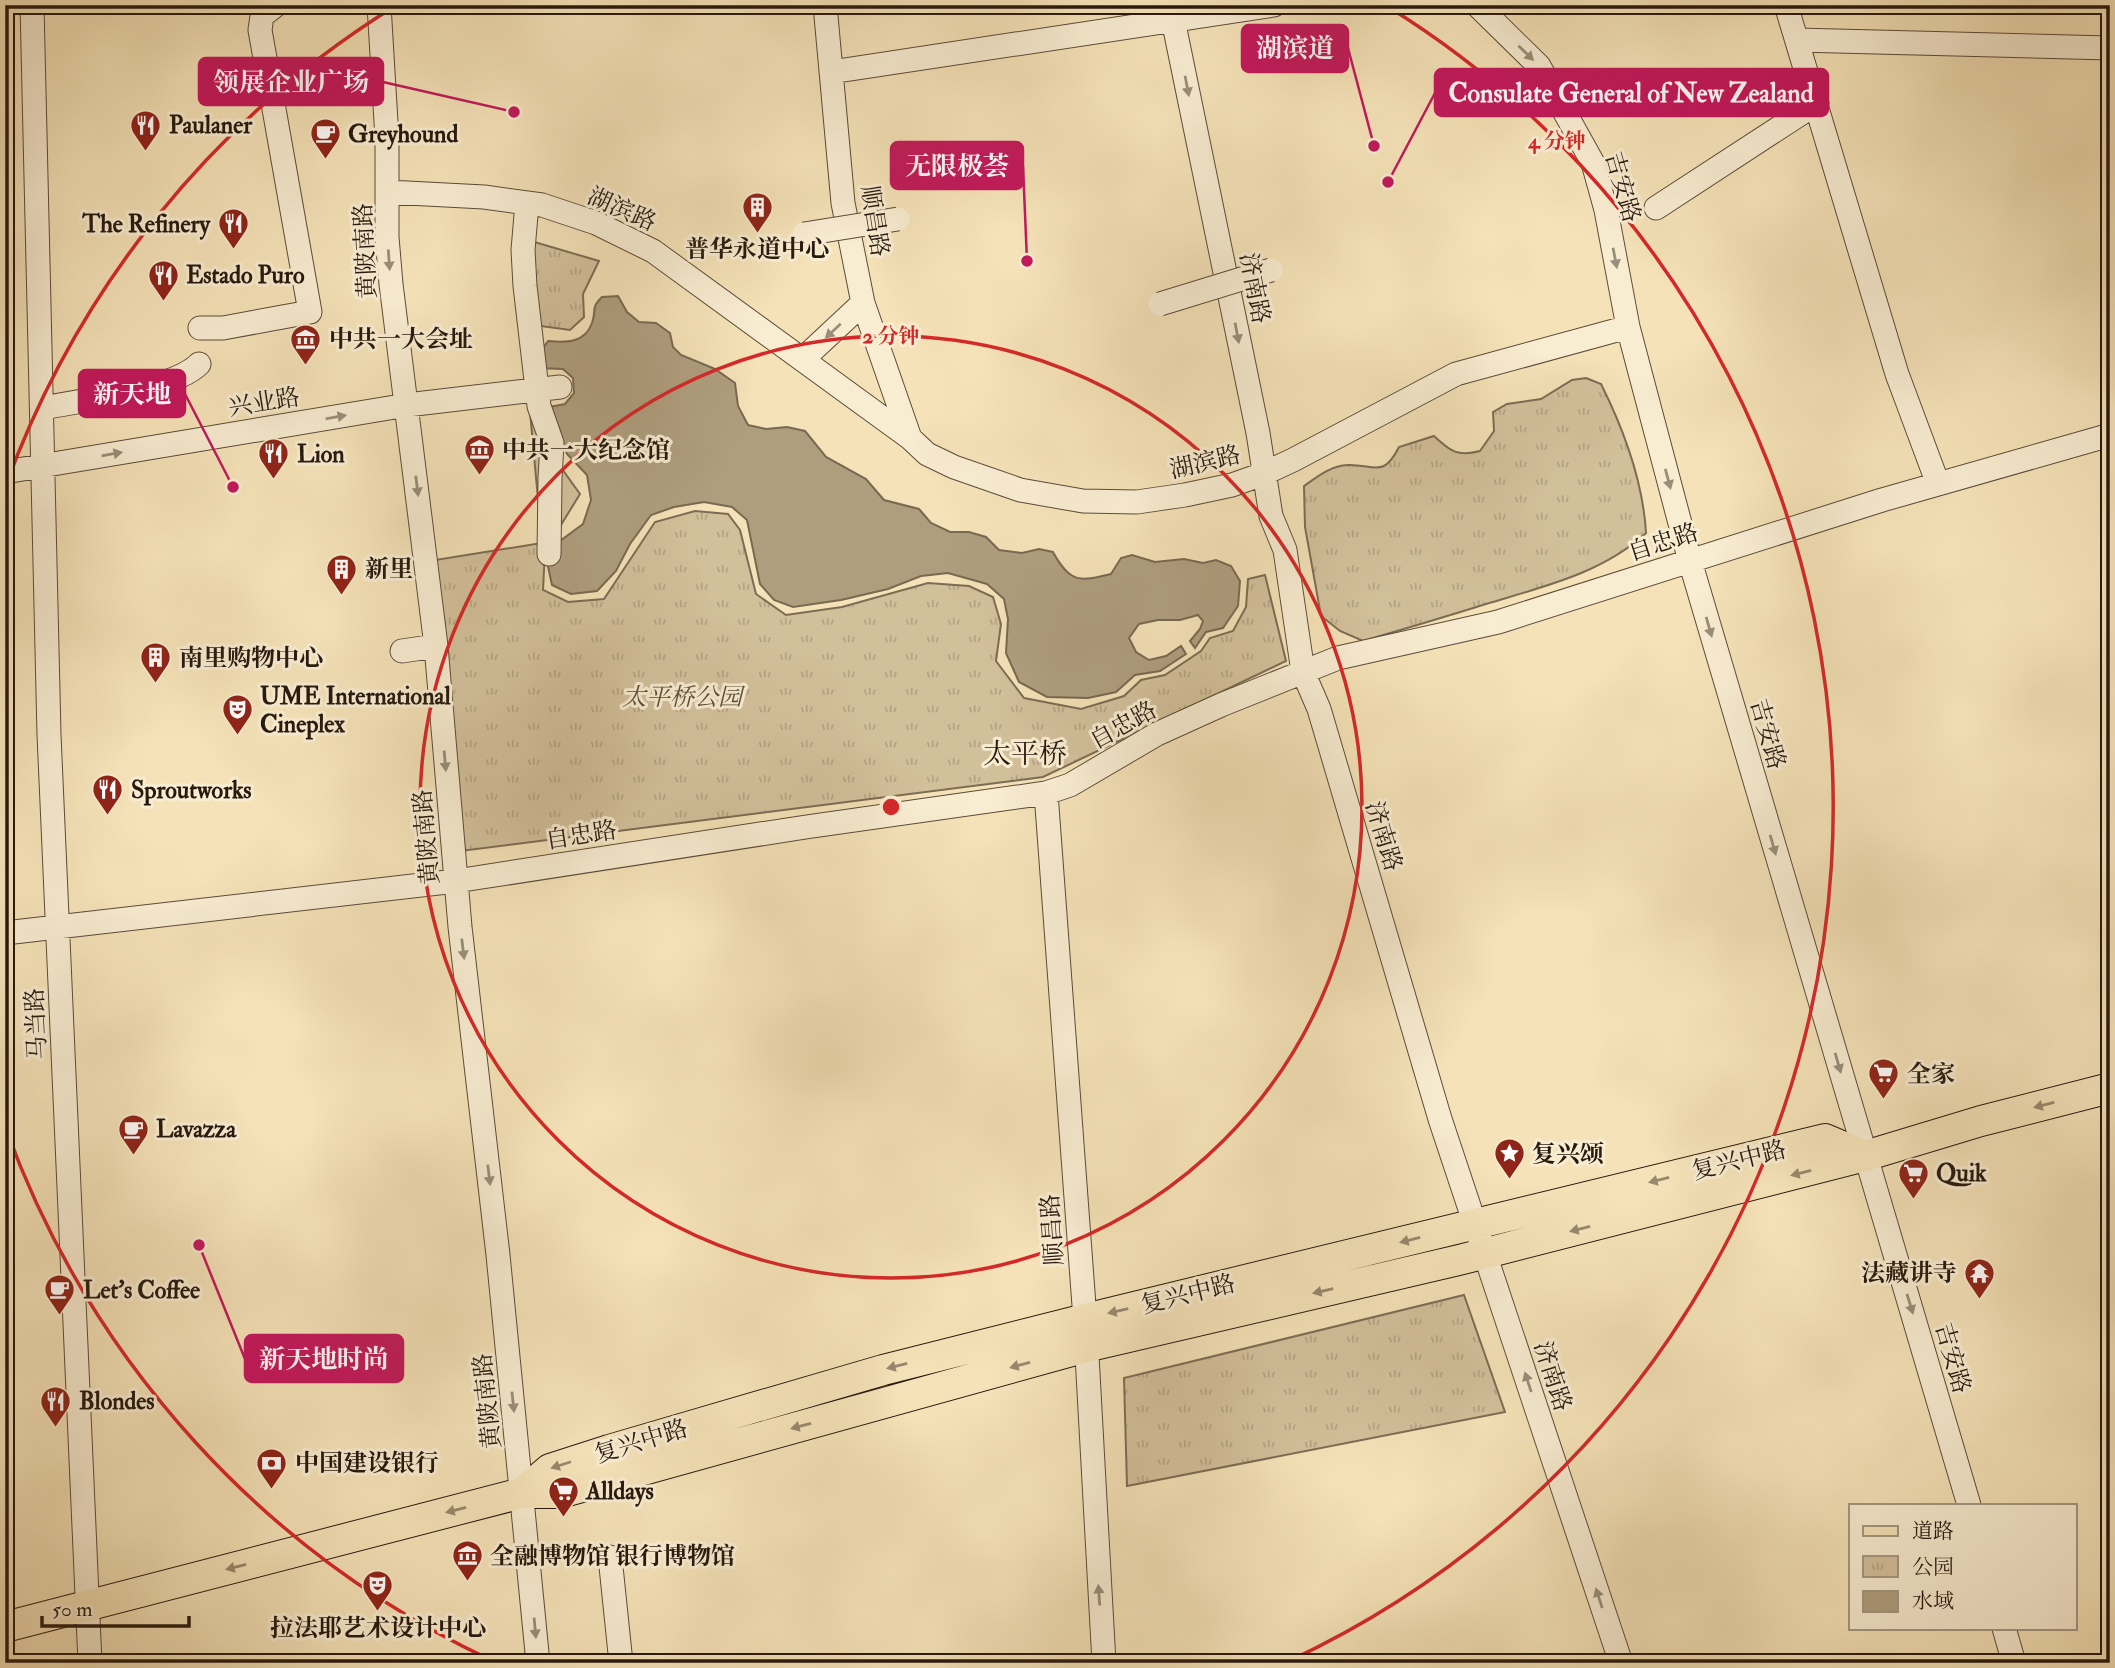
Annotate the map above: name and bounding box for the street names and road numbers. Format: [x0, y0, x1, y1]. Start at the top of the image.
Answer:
street label: 吉安路 [1598, 148, 1647, 226]
street label: 湖滨路 [583, 181, 661, 238]
street label: 顺昌路 [854, 183, 895, 259]
street label: 黄陂南路 [348, 202, 383, 300]
street label: 济南路 [1232, 250, 1277, 326]
street label: 兴业路 [226, 382, 302, 423]
street label: 湖滨路 [1167, 439, 1244, 486]
street label: 自忠路 [1624, 517, 1702, 568]
street label: 自忠路 [1084, 694, 1162, 756]
street label: 吉安路 [1743, 695, 1792, 773]
street label: 黄陂南路 [407, 788, 446, 886]
street label: 济南路 [1358, 797, 1409, 875]
street label: 自忠路 [543, 815, 619, 856]
street label: 马当路 [19, 987, 54, 1061]
street label: 复兴中路 [1689, 1134, 1789, 1187]
street label: 顺昌路 [1035, 1193, 1070, 1267]
street label: 复兴中路 [1138, 1268, 1238, 1321]
street label: 吉安路 [1928, 1319, 1977, 1397]
street label: 济南路 [1527, 1337, 1578, 1415]
street label: 黄陂南路 [467, 1352, 508, 1450]
street label: 复兴中路 [591, 1413, 692, 1470]

